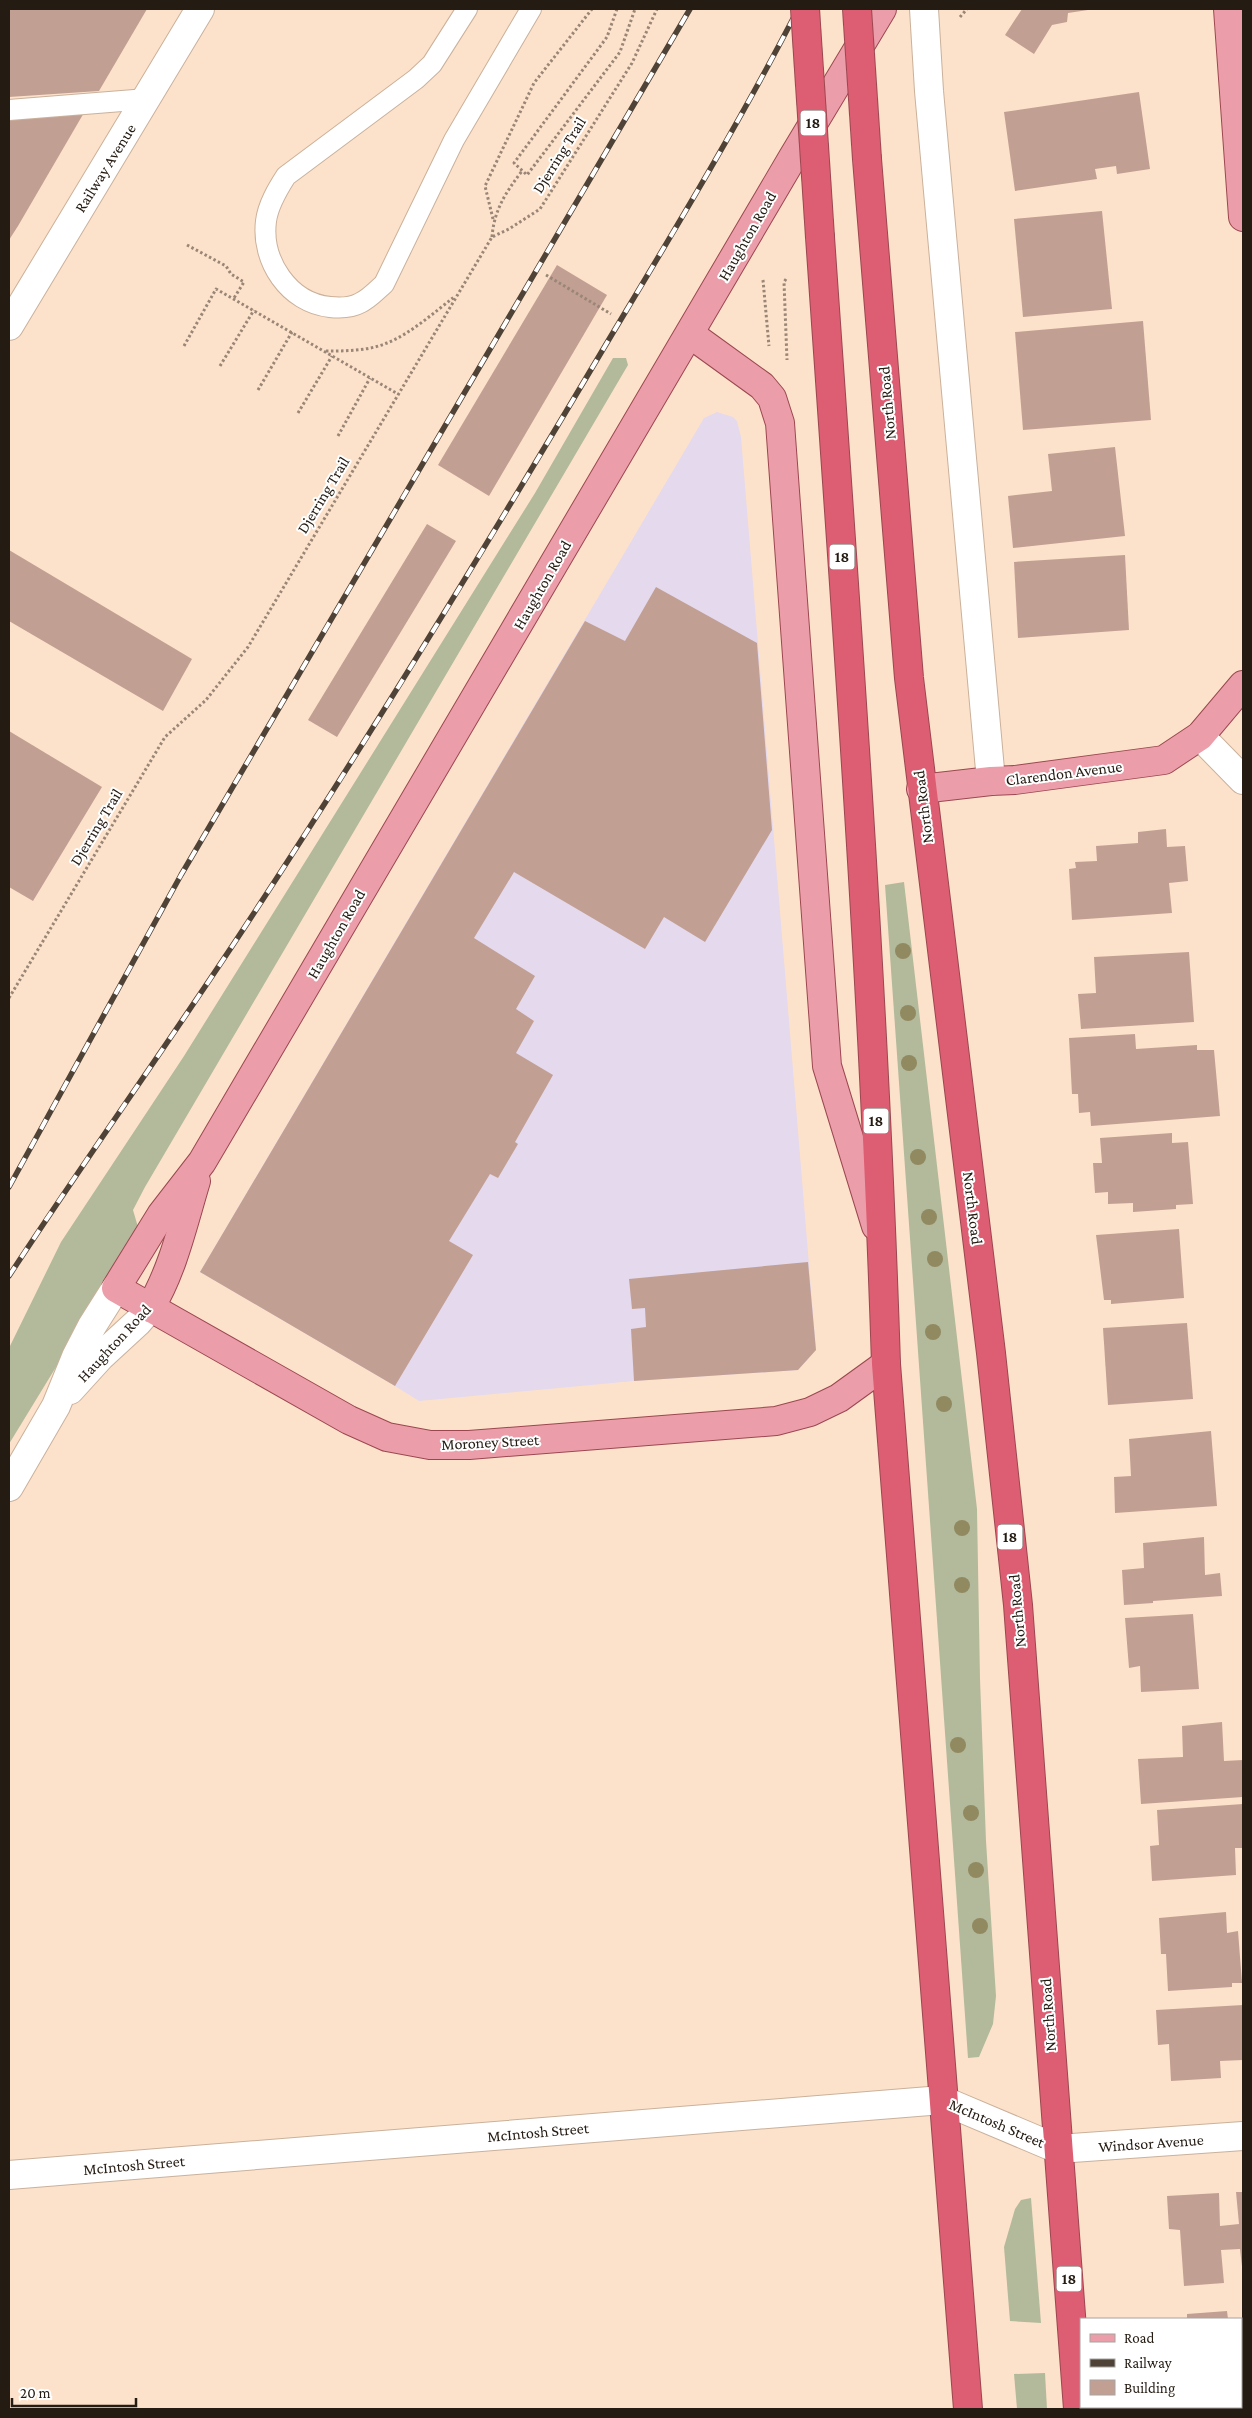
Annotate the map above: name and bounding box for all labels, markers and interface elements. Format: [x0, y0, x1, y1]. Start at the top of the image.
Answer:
road number: 18 [800, 110, 826, 136]
street label: Djerring Trail [529, 114, 590, 197]
street label: Railway Avenue [71, 121, 140, 216]
street label: Haughton Road [715, 188, 780, 284]
street label: North Road [875, 365, 899, 440]
street label: Djerring Trail [293, 454, 353, 537]
street label: Haughton Road [510, 537, 575, 633]
road number: 18 [830, 544, 854, 570]
street label: Clarendon Avenue [1005, 757, 1123, 789]
street label: North Road [910, 769, 936, 844]
street label: Djerring Trail [66, 786, 126, 869]
street label: Haughton Road [304, 886, 369, 982]
road number: 18 [864, 1108, 888, 1134]
street label: North Road [960, 1171, 986, 1246]
street label: Haughton Road [74, 1300, 155, 1386]
street label: Moroney Street [441, 1431, 540, 1454]
road number: 18 [998, 1524, 1022, 1550]
street label: North Road [1005, 1573, 1029, 1648]
street label: North Road [1037, 1977, 1059, 2052]
street label: McIntosh Street [947, 2095, 1048, 2151]
street label: McIntosh Street [487, 2119, 590, 2145]
street label: Windsor Avenue [1098, 2131, 1204, 2155]
street label: McIntosh Street [83, 2152, 186, 2178]
road number: 18 [1056, 2266, 1082, 2292]
legend [1080, 2318, 1242, 2408]
text: Road [1124, 2330, 1155, 2346]
text: Railway [1124, 2355, 1172, 2372]
scale bar [12, 2376, 136, 2408]
text: Building [1124, 2380, 1175, 2397]
text: 20 m [20, 2385, 51, 2401]

